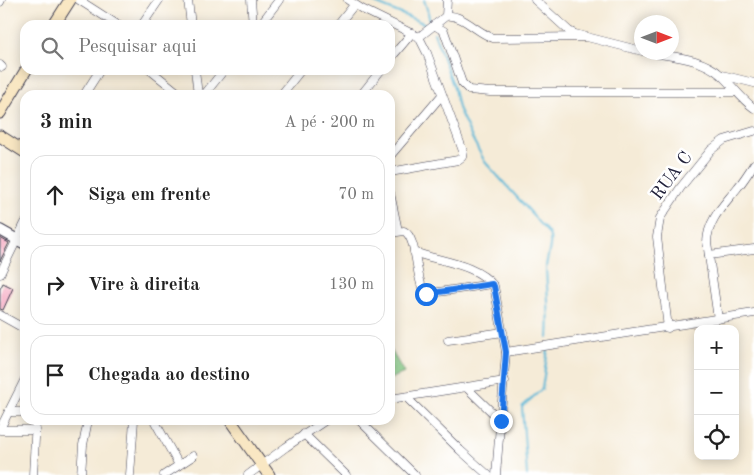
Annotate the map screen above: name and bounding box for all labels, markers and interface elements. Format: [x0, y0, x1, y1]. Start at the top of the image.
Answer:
north arrow [634, 15, 679, 60]
search box [20, 20, 395, 75]
icon: search [38, 34, 66, 62]
text: Pesquisar aqui [78, 38, 197, 57]
text: 3 min [40, 112, 93, 133]
text: A pé · 200 m [284, 115, 375, 131]
street label: RUA C [648, 148, 696, 204]
icon: ahead [41, 181, 69, 209]
text: Siga em frente [88, 186, 211, 205]
text: 70 m [338, 187, 374, 203]
icon: right [41, 271, 69, 299]
text: Vire à direita [88, 276, 200, 295]
text: 130 m [329, 277, 374, 293]
route start [415, 283, 438, 306]
map controls [694, 325, 739, 460]
button: + [694, 325, 739, 370]
icon: arrive [41, 361, 69, 389]
text: Chegada ao destino [88, 366, 250, 385]
button: − [694, 370, 739, 415]
route end [490, 410, 513, 433]
button: locate [694, 415, 739, 460]

